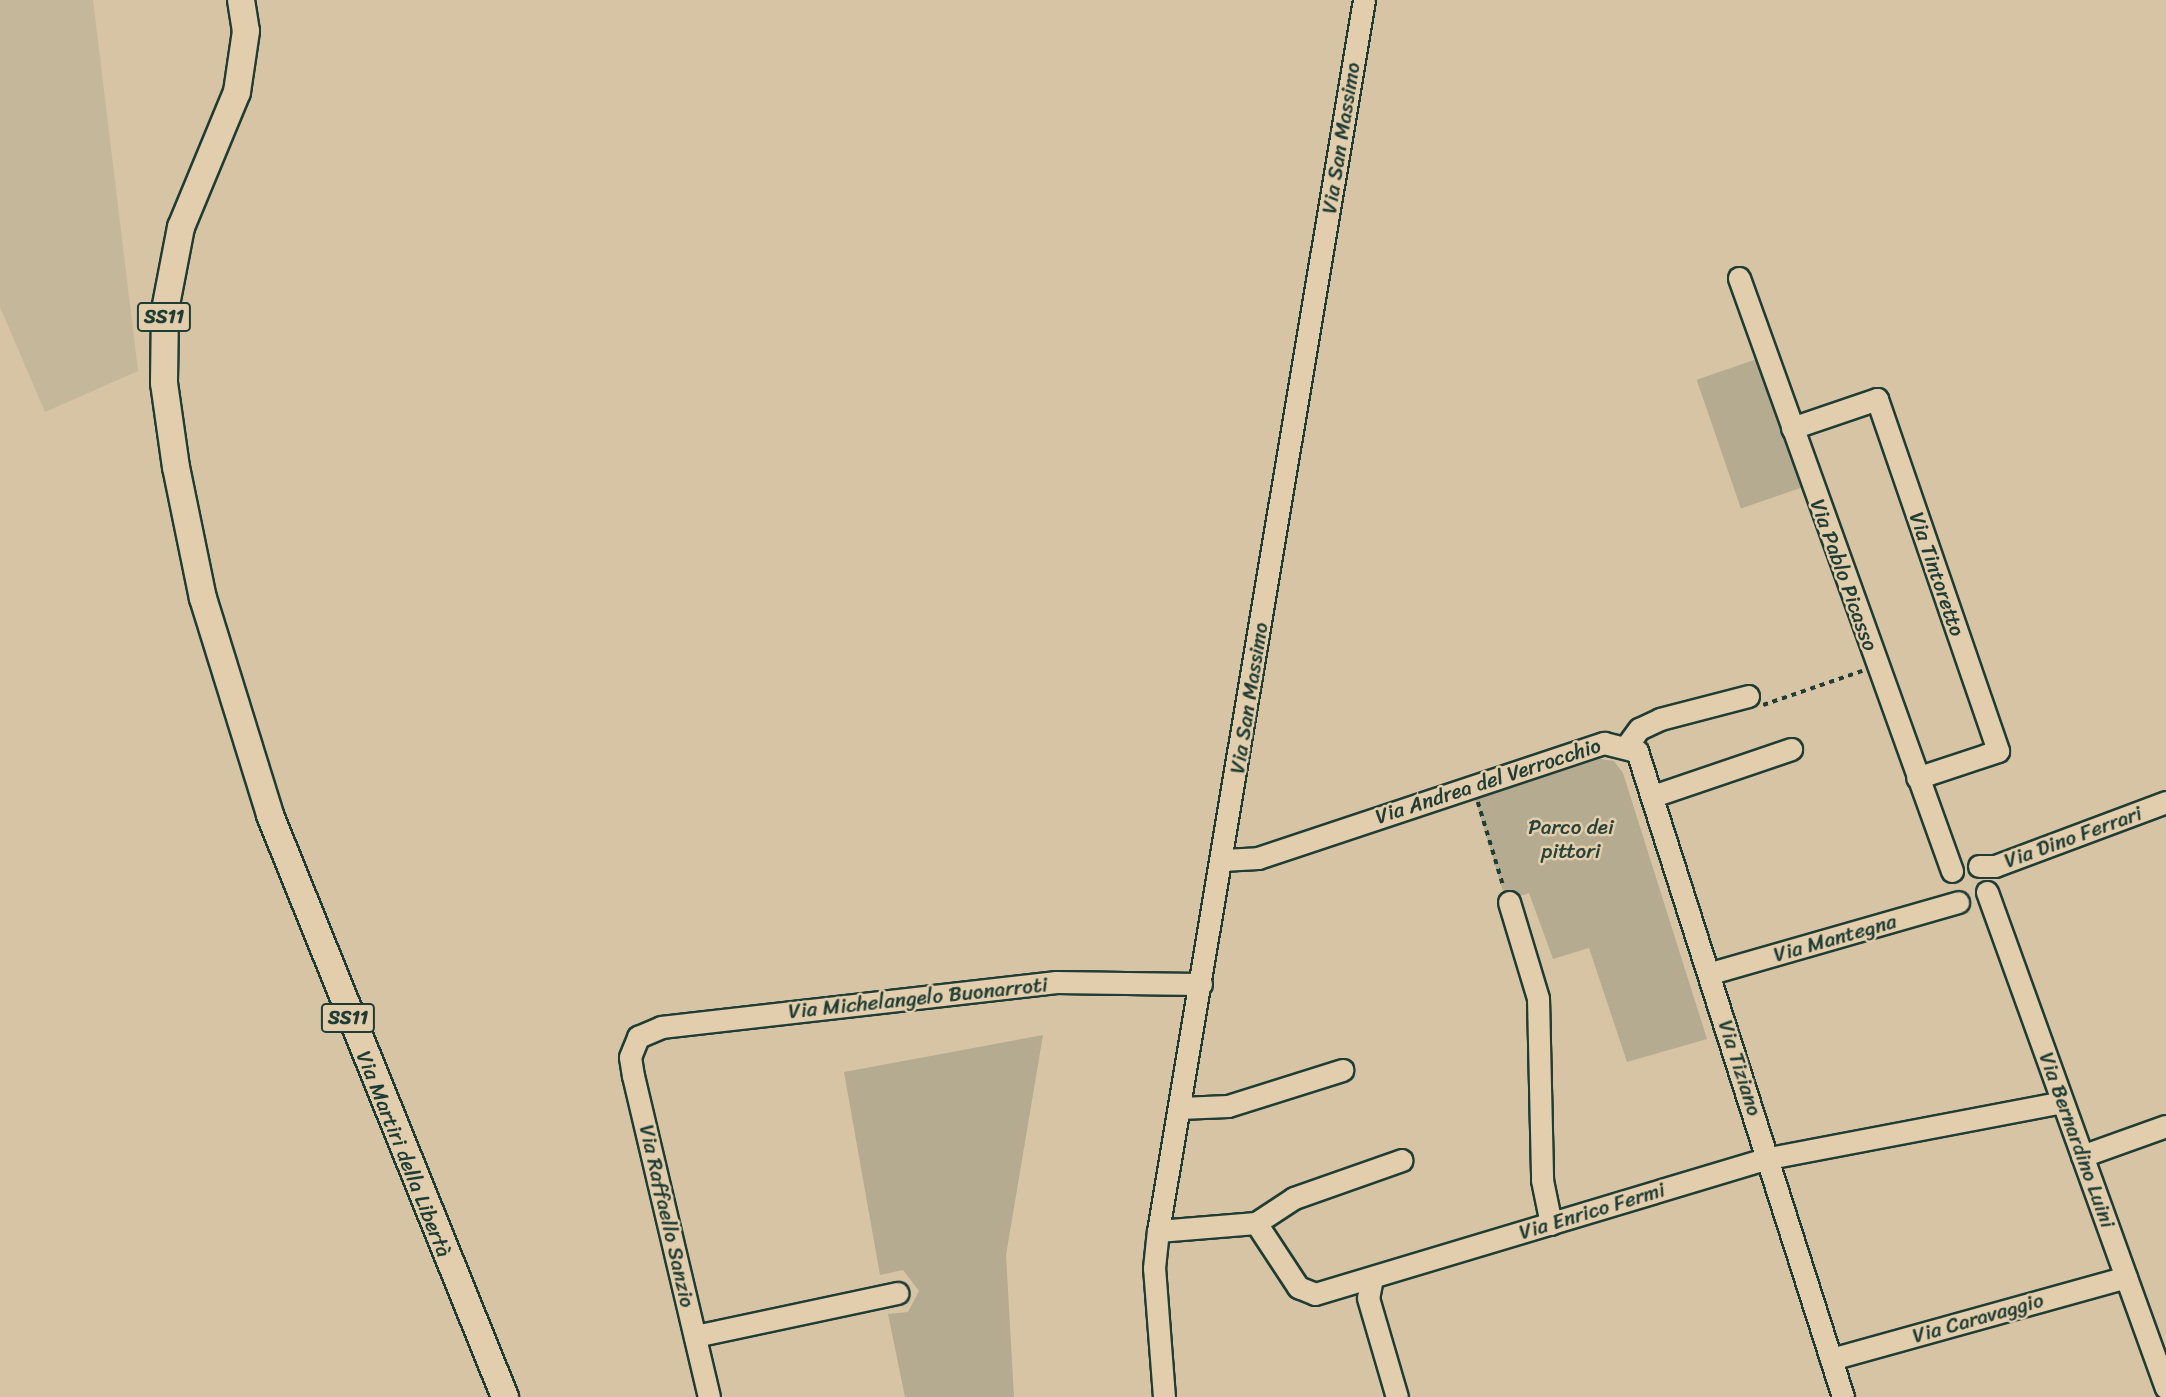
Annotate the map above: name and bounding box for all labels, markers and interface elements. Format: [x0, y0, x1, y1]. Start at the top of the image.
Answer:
street label: Via San Massimo [1317, 60, 1365, 216]
road number: SS11 [136, 302, 192, 332]
street label: Via Pablo Picasso [1805, 496, 1883, 654]
street label: Via Tintoretto [1904, 509, 1970, 639]
street label: Via San Massimo [1225, 620, 1273, 776]
street label: Via Andrea del Verrocchio [1371, 732, 1605, 830]
street label: Via Dino Ferrari [2001, 800, 2145, 874]
park label: Parco dei pittori [1528, 814, 1614, 864]
street label: Via Mantegna [1771, 909, 1899, 967]
street label: Via Michelangelo Buonarroti [787, 972, 1049, 1024]
road number: SS11 [320, 1002, 376, 1034]
street label: Via Tiziano [1713, 1017, 1767, 1119]
street label: Via Martiri della Libertà [351, 1047, 457, 1261]
street label: Via Bernardino Luini [2033, 1048, 2121, 1232]
street label: Via Raffaello Sanzio [634, 1122, 700, 1310]
street label: Via Enrico Fermi [1516, 1177, 1668, 1245]
street label: Via Caravaggio [1910, 1287, 2046, 1349]

